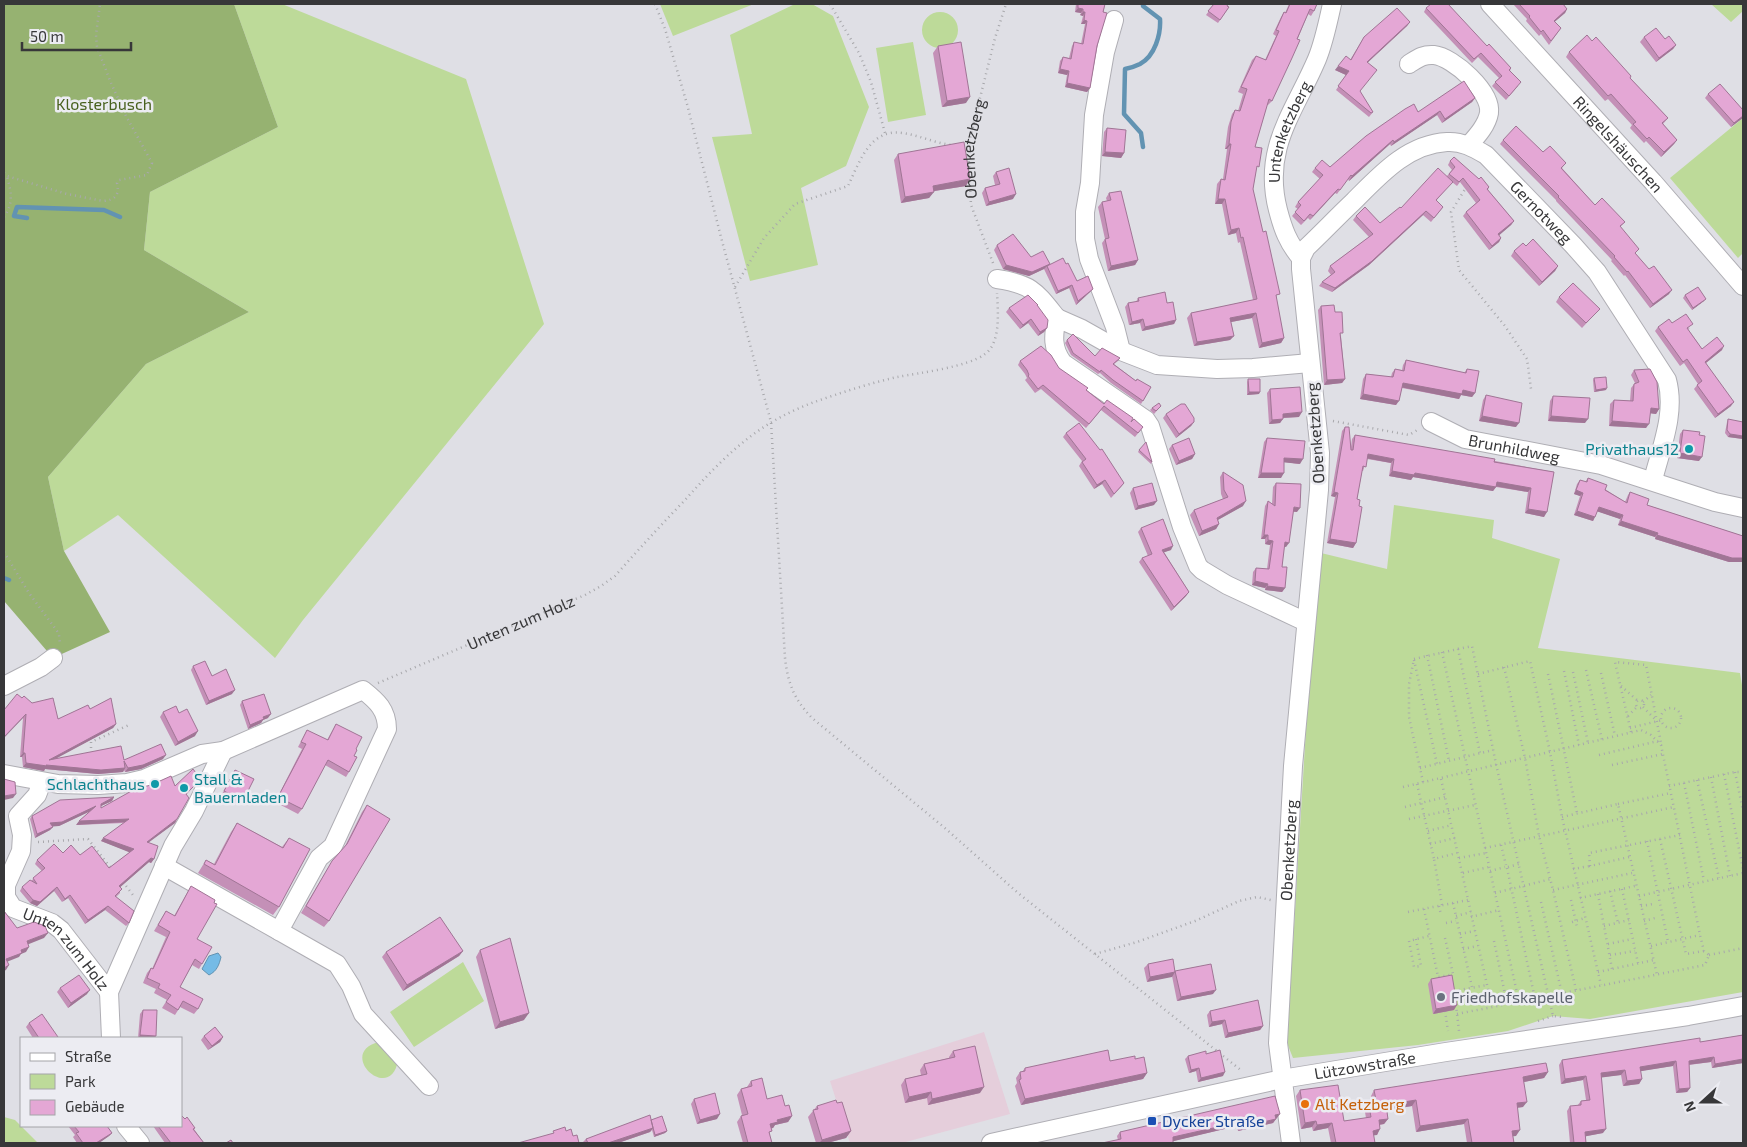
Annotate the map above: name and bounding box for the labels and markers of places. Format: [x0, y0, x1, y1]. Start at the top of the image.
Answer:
place label: Privathaus12 [1585, 439, 1679, 458]
marker: Privathaus12 [1683, 443, 1695, 455]
place label: Stall & Bauernladen [194, 769, 287, 806]
place label: Schlachthaus [47, 774, 145, 793]
marker: Schlachthaus [149, 778, 161, 790]
marker: Stall & Bauernladen [178, 782, 190, 794]
place label: Friedhofskapelle [1451, 987, 1573, 1006]
marker: Friedhofskapelle [1435, 991, 1447, 1003]
place label: Alt Ketzberg [1315, 1094, 1404, 1113]
marker: Alt Ketzberg [1299, 1098, 1311, 1110]
place label: Dycker Straße [1162, 1111, 1265, 1130]
marker: Dycker Straße [1146, 1115, 1158, 1127]

